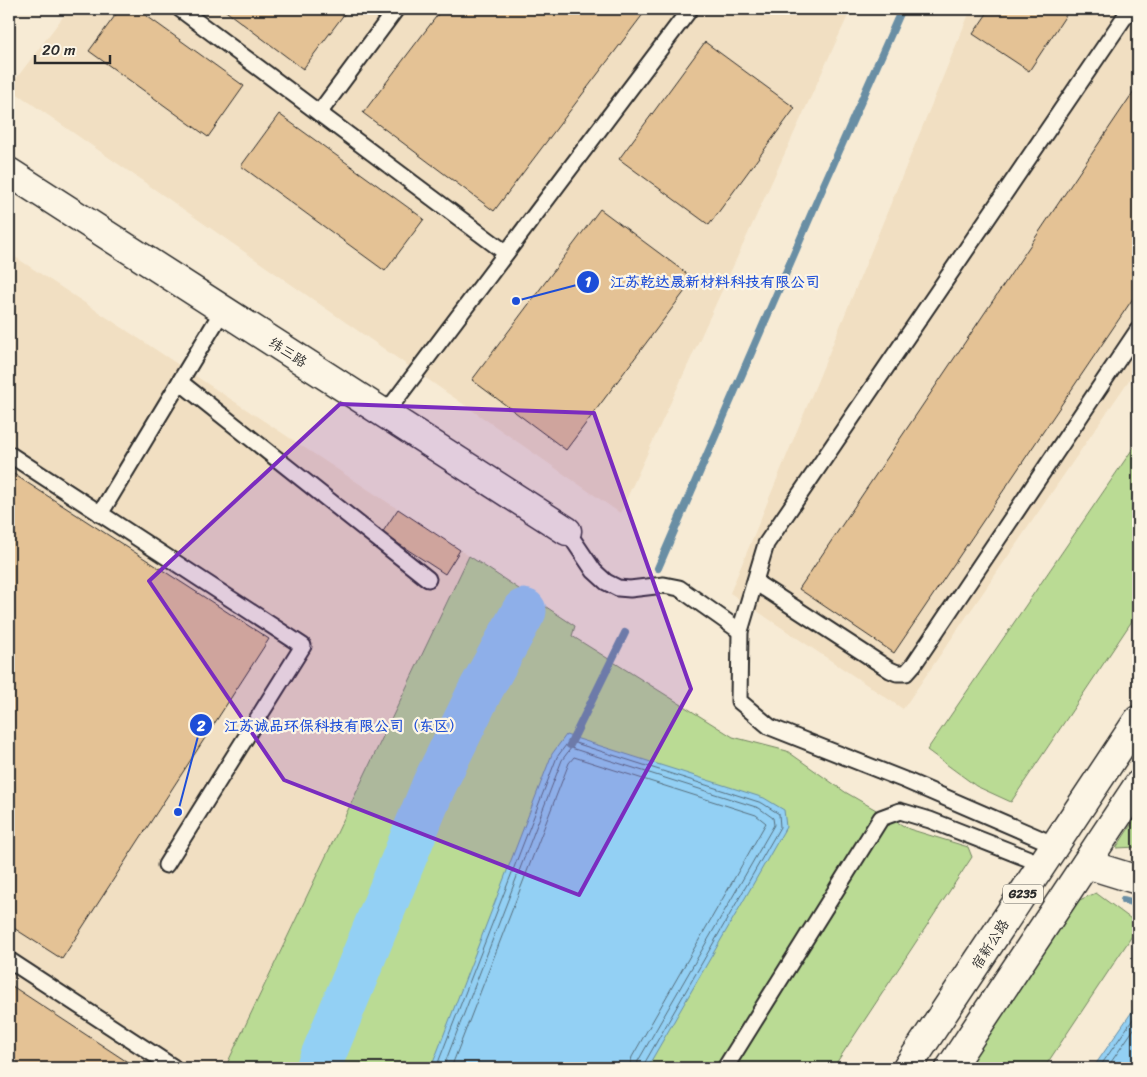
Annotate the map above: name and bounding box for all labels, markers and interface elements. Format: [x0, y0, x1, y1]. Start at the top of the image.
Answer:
scale bar [35, 32, 110, 64]
text: 20 m [42, 37, 76, 63]
callout: 江苏乾达晟新材料科技有限公司 [575, 267, 830, 297]
text: 1 [585, 269, 592, 295]
text: 江苏乾达晟新材料科技有限公司 [610, 269, 820, 295]
street label: 纬三路 [263, 330, 312, 374]
callout: 江苏诚品环保科技有限公司（东区） [189, 710, 474, 740]
text: 2 [196, 713, 206, 739]
text: 江苏诚品环保科技有限公司（东区） [224, 713, 464, 739]
road number: G235 [1003, 884, 1043, 904]
street label: 宿新公路 [965, 914, 1016, 975]

